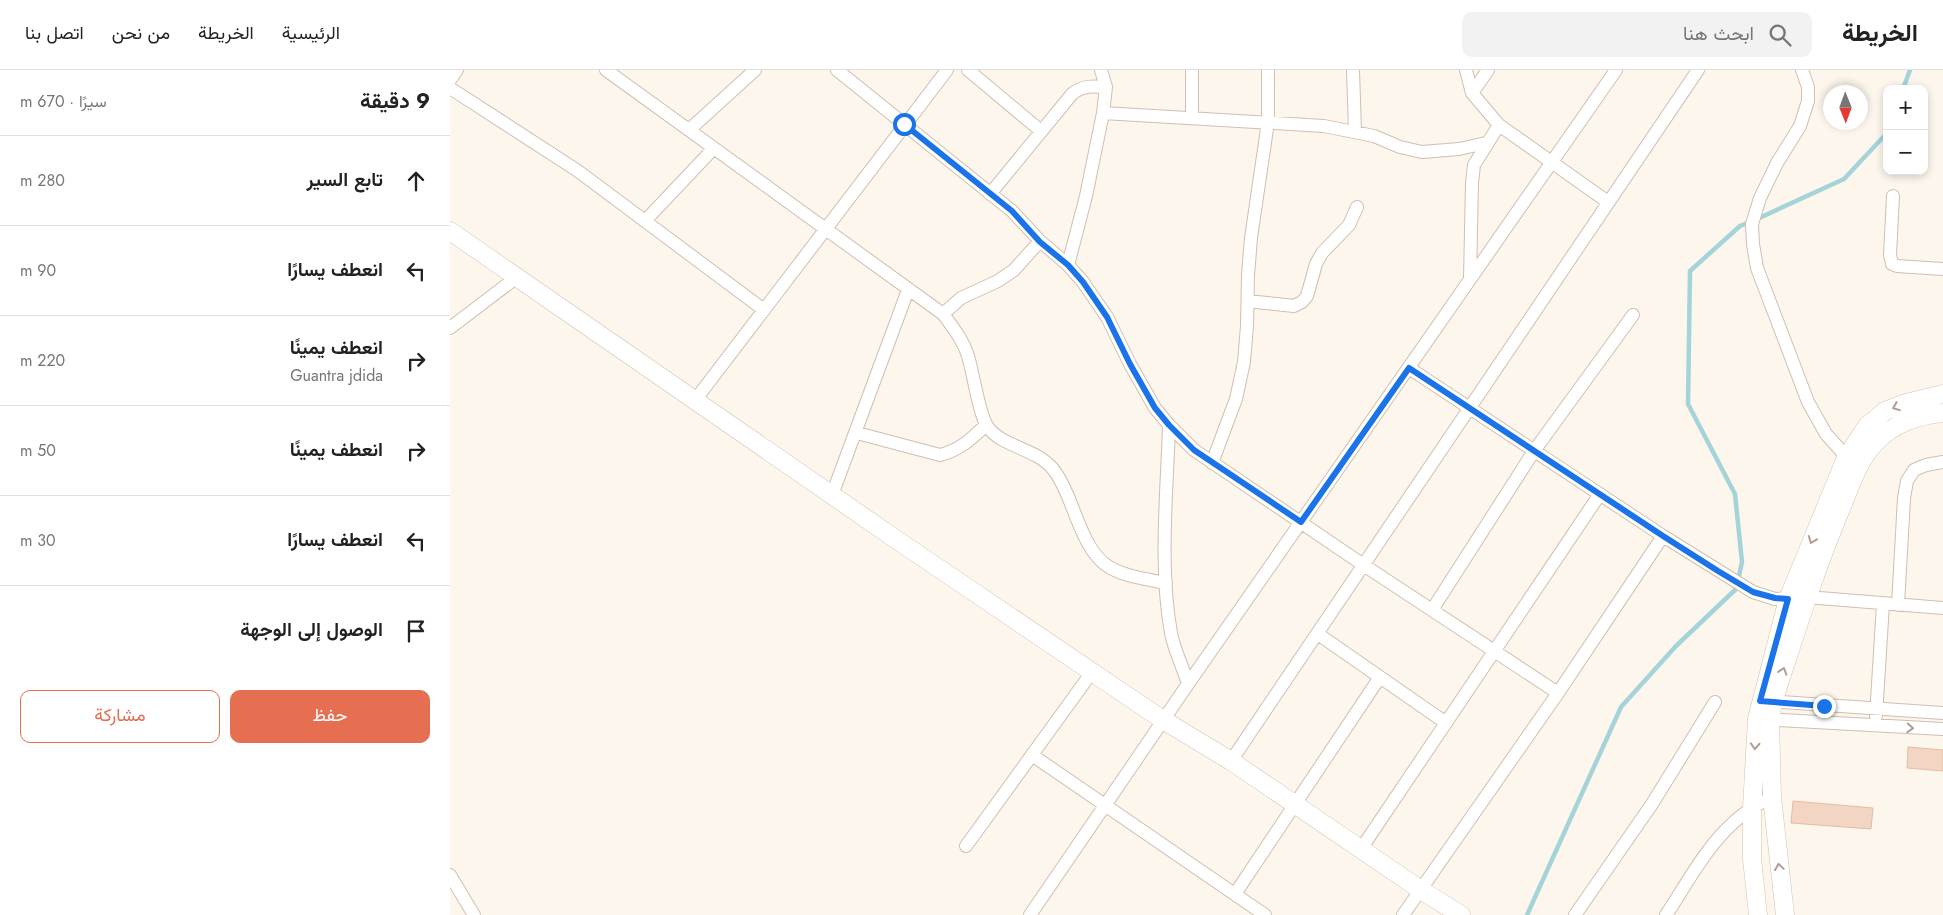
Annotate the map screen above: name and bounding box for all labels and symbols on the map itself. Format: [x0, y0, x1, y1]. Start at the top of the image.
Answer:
north arrow [1823, 85, 1868, 130]
route start [893, 113, 916, 136]
one-way arrow [1892, 400, 1901, 411]
one-way arrow [1808, 535, 1819, 544]
one-way arrow [1777, 668, 1787, 676]
route end [1813, 695, 1836, 718]
one-way arrow [1906, 722, 1914, 733]
one-way arrow [1750, 742, 1761, 750]
one-way arrow [1774, 862, 1785, 870]

